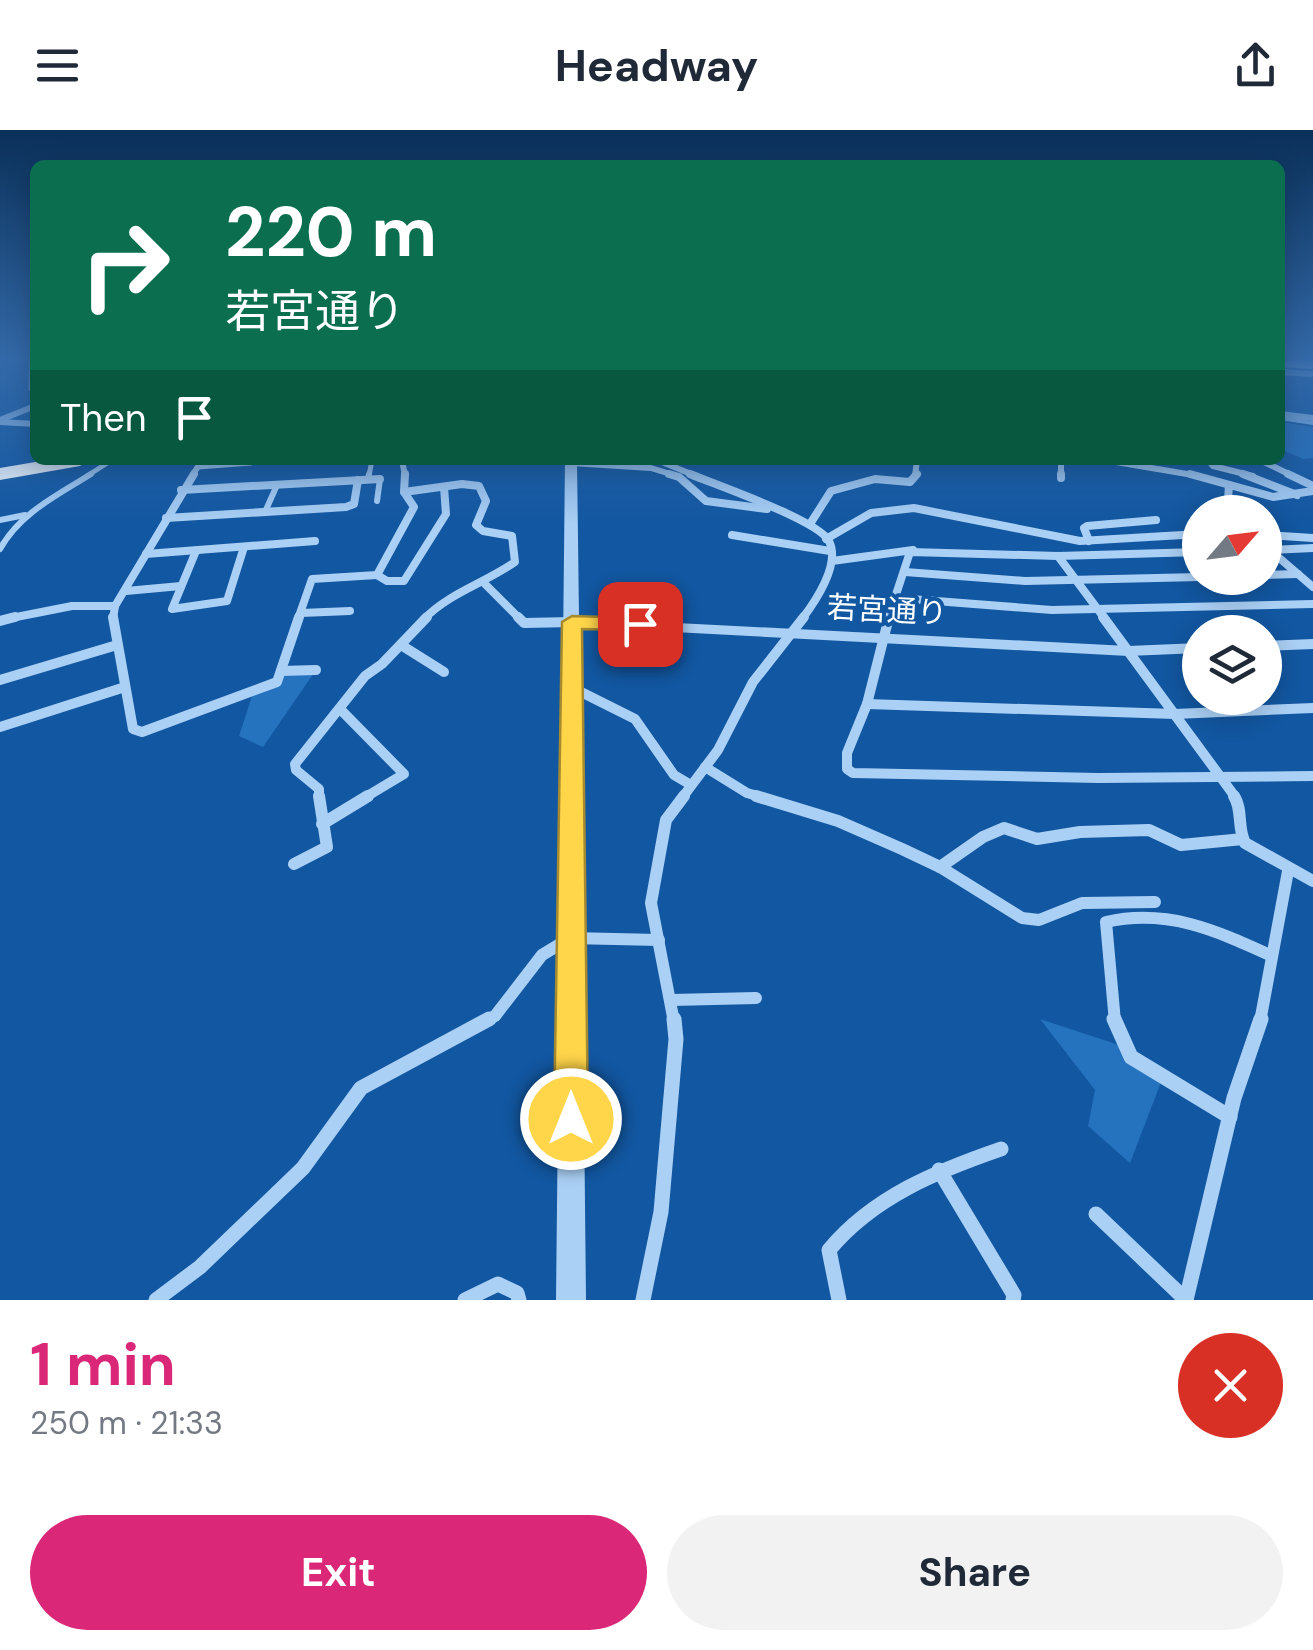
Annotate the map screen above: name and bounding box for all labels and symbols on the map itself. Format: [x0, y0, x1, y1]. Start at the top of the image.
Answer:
north arrow [1182, 495, 1282, 595]
pin [598, 582, 683, 667]
street label: 若宮通り [826, 587, 948, 633]
position arrow [519, 1067, 623, 1171]

